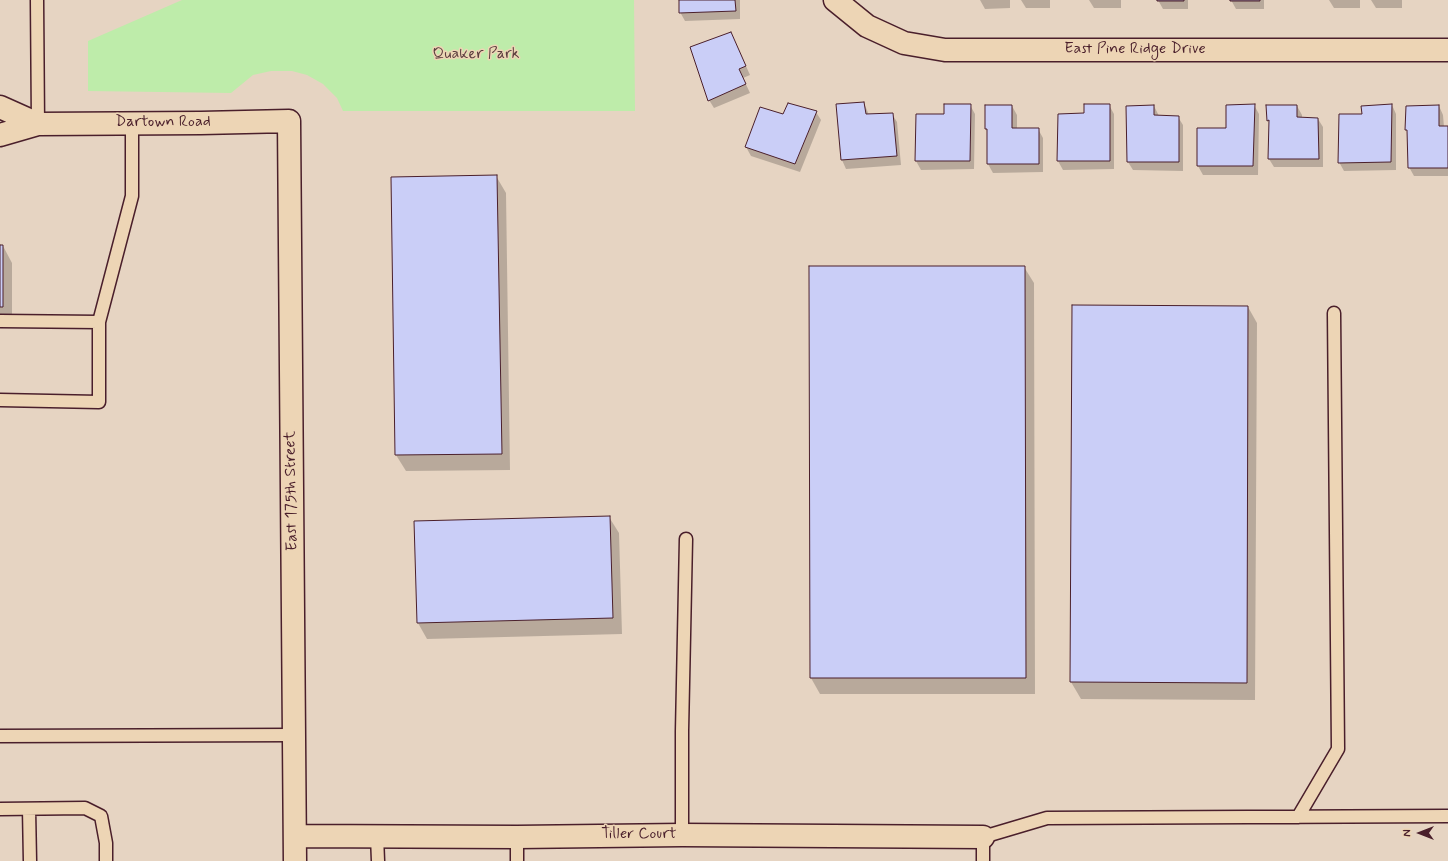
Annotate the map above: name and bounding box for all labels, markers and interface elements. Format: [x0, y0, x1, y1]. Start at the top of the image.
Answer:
street label: East Pine Ridge Drive [1064, 40, 1206, 60]
park label: Quaker Park [432, 45, 520, 65]
street label: Dartown Road [115, 113, 211, 133]
street label: East 175th Street [281, 431, 303, 551]
north arrow [1400, 813, 1440, 853]
street label: Tiller Court [601, 825, 677, 845]
text: N [1401, 829, 1415, 837]

